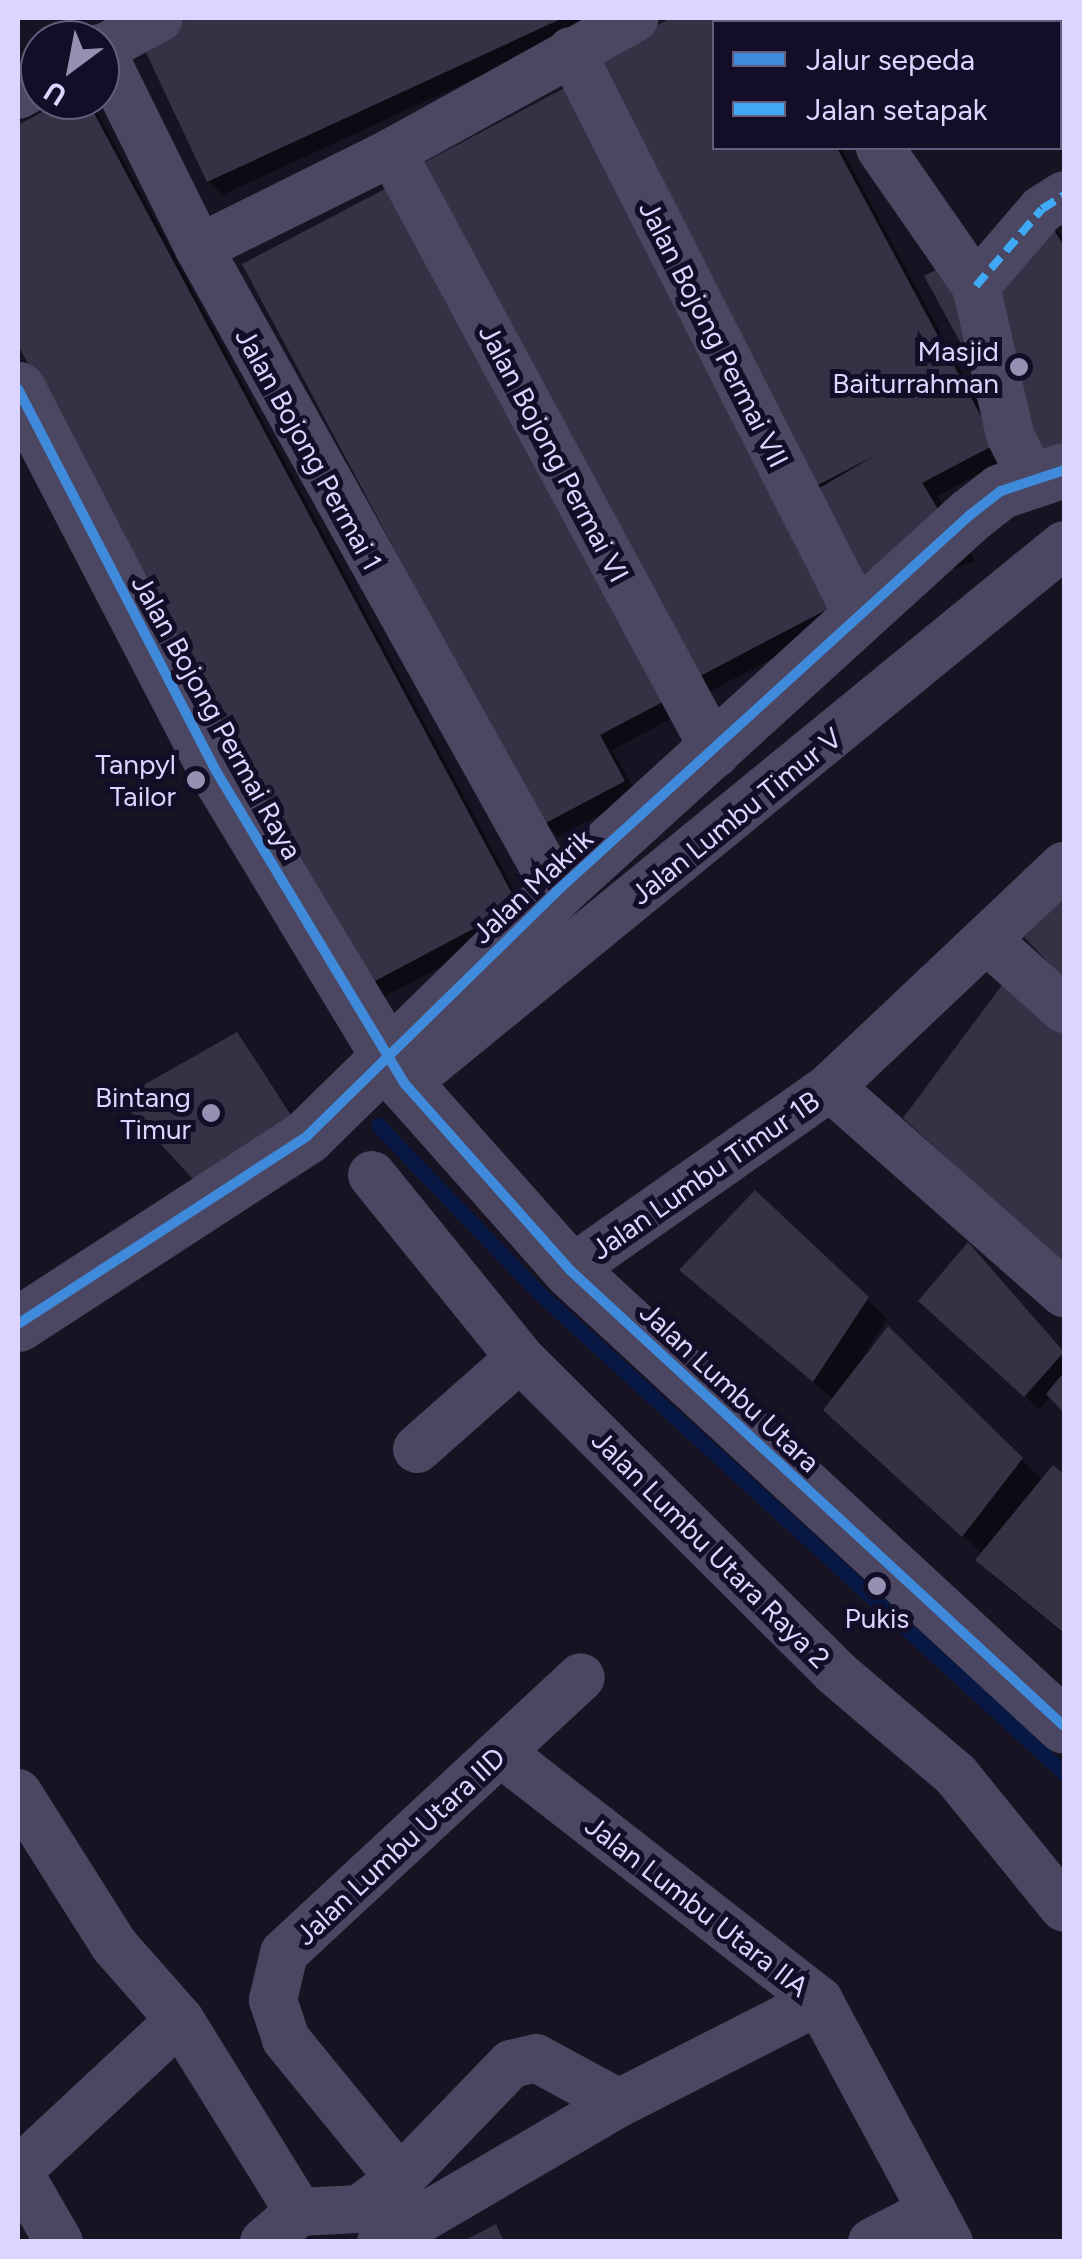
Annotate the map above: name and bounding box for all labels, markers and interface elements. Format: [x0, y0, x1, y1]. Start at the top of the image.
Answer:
north arrow [20, 20, 120, 120]
legend [712, 20, 1062, 150]
text: Jalur sepeda [806, 41, 975, 78]
text: U [38, 74, 73, 113]
text: Jalan setapak [806, 91, 987, 128]
street label: Jalan Bojong Permai VII [632, 195, 796, 473]
street label: Jalan Bojong Permai VI [472, 318, 636, 588]
street label: Jalan Bojong Permai 1 [228, 322, 390, 576]
place label: Masjid Baiturrahman [832, 334, 999, 400]
marker: Masjid Baiturrahman [1008, 356, 1030, 378]
street label: Jalan Bojong Permai Raya [125, 569, 309, 865]
street label: Jalan Lumbu Timur V [624, 721, 848, 911]
place label: Tanpyl Tailor [95, 747, 176, 813]
marker: Tanpyl Tailor [185, 769, 207, 791]
street label: Jalan Makrik [465, 822, 599, 950]
place label: Bintang Timur [95, 1080, 191, 1146]
street label: Jalan Lumbu Timur 1B [584, 1083, 826, 1267]
marker: Bintang Timur [200, 1102, 222, 1124]
street label: Jalan Lumbu Utara [633, 1295, 827, 1479]
street label: Jalan Lumbu Utara Raya 2 [585, 1423, 837, 1675]
marker: Pukis [866, 1575, 888, 1597]
place label: Pukis [845, 1601, 909, 1635]
street label: Jalan Lumbu Utara IID [288, 1740, 512, 1952]
street label: Jalan Lumbu Utara IIA [579, 1808, 815, 2004]

